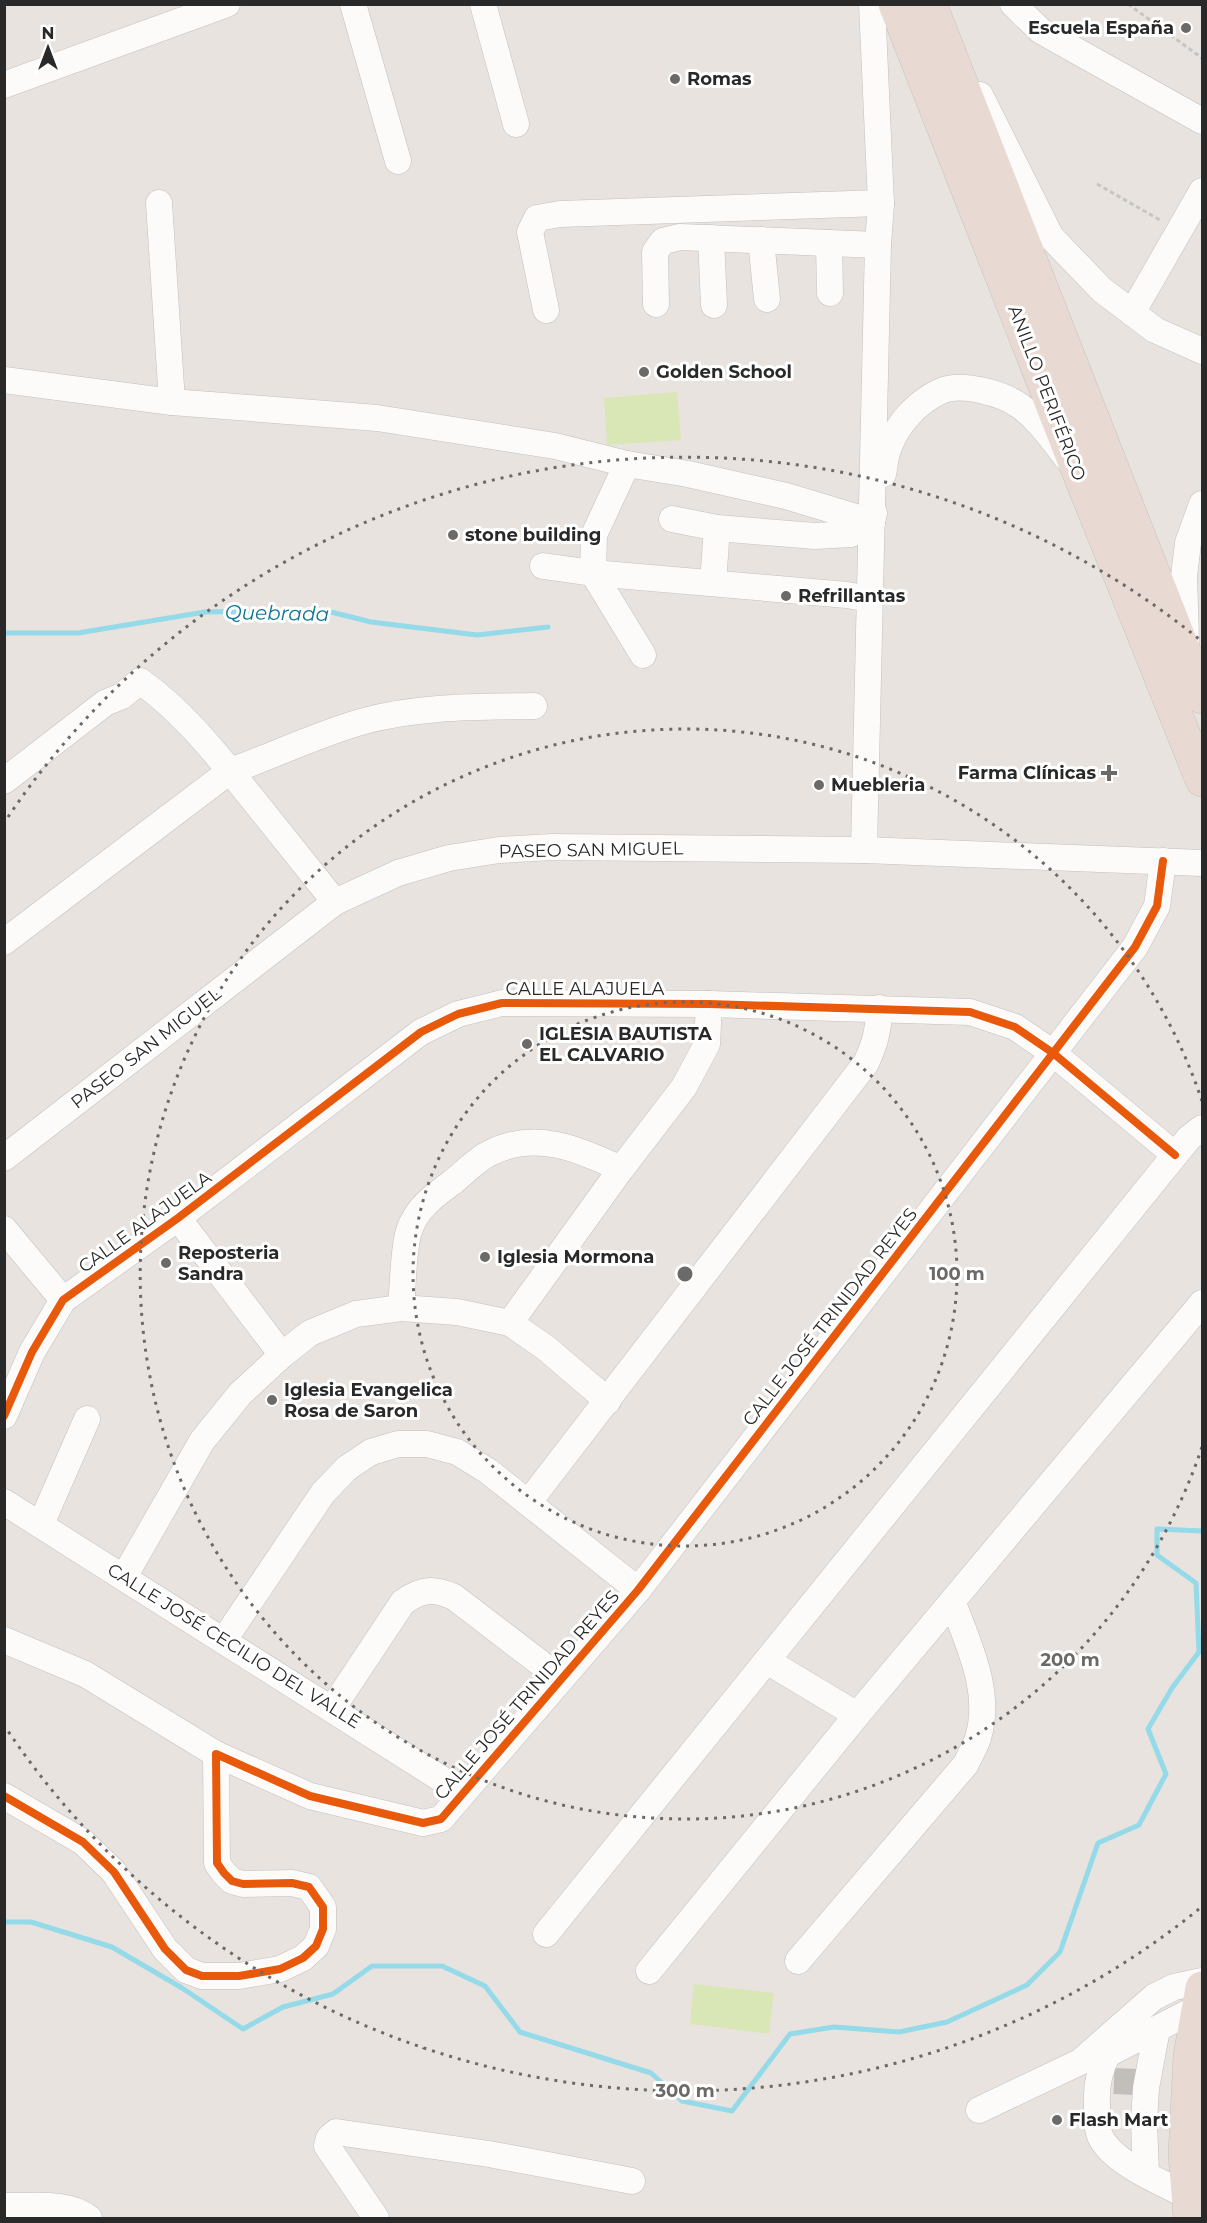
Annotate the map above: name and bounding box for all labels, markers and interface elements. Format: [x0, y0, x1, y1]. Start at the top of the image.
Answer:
place label: Escuela España [1028, 17, 1174, 39]
north arrow [18, 18, 78, 78]
marker: Escuela España [1179, 21, 1193, 35]
text: N [42, 24, 54, 43]
place label: Romas [687, 68, 752, 90]
marker: Romas [668, 72, 682, 86]
street label: ANILLO PERIFÉRICO [1003, 302, 1091, 484]
place label: Golden School [656, 361, 792, 383]
marker: Golden School [637, 365, 651, 379]
place label: stone building [465, 524, 601, 546]
marker: stone building [446, 528, 460, 542]
place label: Refrillantas [798, 585, 906, 607]
marker: Refrillantas [779, 589, 793, 603]
water label: Quebrada [225, 600, 329, 626]
place label: Farma Clínicas [958, 762, 1096, 784]
marker: Farma Clínicas [1100, 764, 1118, 782]
place label: Muebleria [831, 774, 925, 796]
marker: Muebleria [812, 778, 826, 792]
street label: PASEO SAN MIGUEL [498, 837, 684, 863]
street label: CALLE ALAJUELA [506, 978, 664, 1000]
street label: PASEO SAN MIGUEL [66, 982, 226, 1114]
place label: IGLESIA BAUTISTA EL CALVARIO [539, 1023, 712, 1066]
marker: IGLESIA BAUTISTA EL CALVARIO [520, 1037, 534, 1051]
street label: CALLE ALAJUELA [74, 1166, 216, 1278]
street label: CALLE JOSÉ TRINIDAD REYES [738, 1204, 922, 1430]
place label: Reposteria Sandra [178, 1242, 279, 1285]
place label: Iglesia Mormona [497, 1246, 654, 1268]
marker: Iglesia Mormona [478, 1250, 492, 1264]
marker: Reposteria Sandra [159, 1256, 173, 1270]
text: 100 m [929, 1263, 985, 1285]
centre of rings [675, 1264, 695, 1284]
place label: Iglesia Evangelica Rosa de Saron [284, 1379, 453, 1422]
marker: Iglesia Evangelica Rosa de Saron [265, 1393, 279, 1407]
street label: CALLE JOSÉ CECILIO DEL VALLE [103, 1559, 365, 1733]
street label: CALLE JOSÉ TRINIDAD REYES [430, 1586, 624, 1804]
text: 200 m [1040, 1649, 1100, 1671]
text: 300 m [654, 2080, 715, 2102]
place label: Flash Mart [1069, 2109, 1168, 2131]
marker: Flash Mart [1050, 2113, 1064, 2127]

